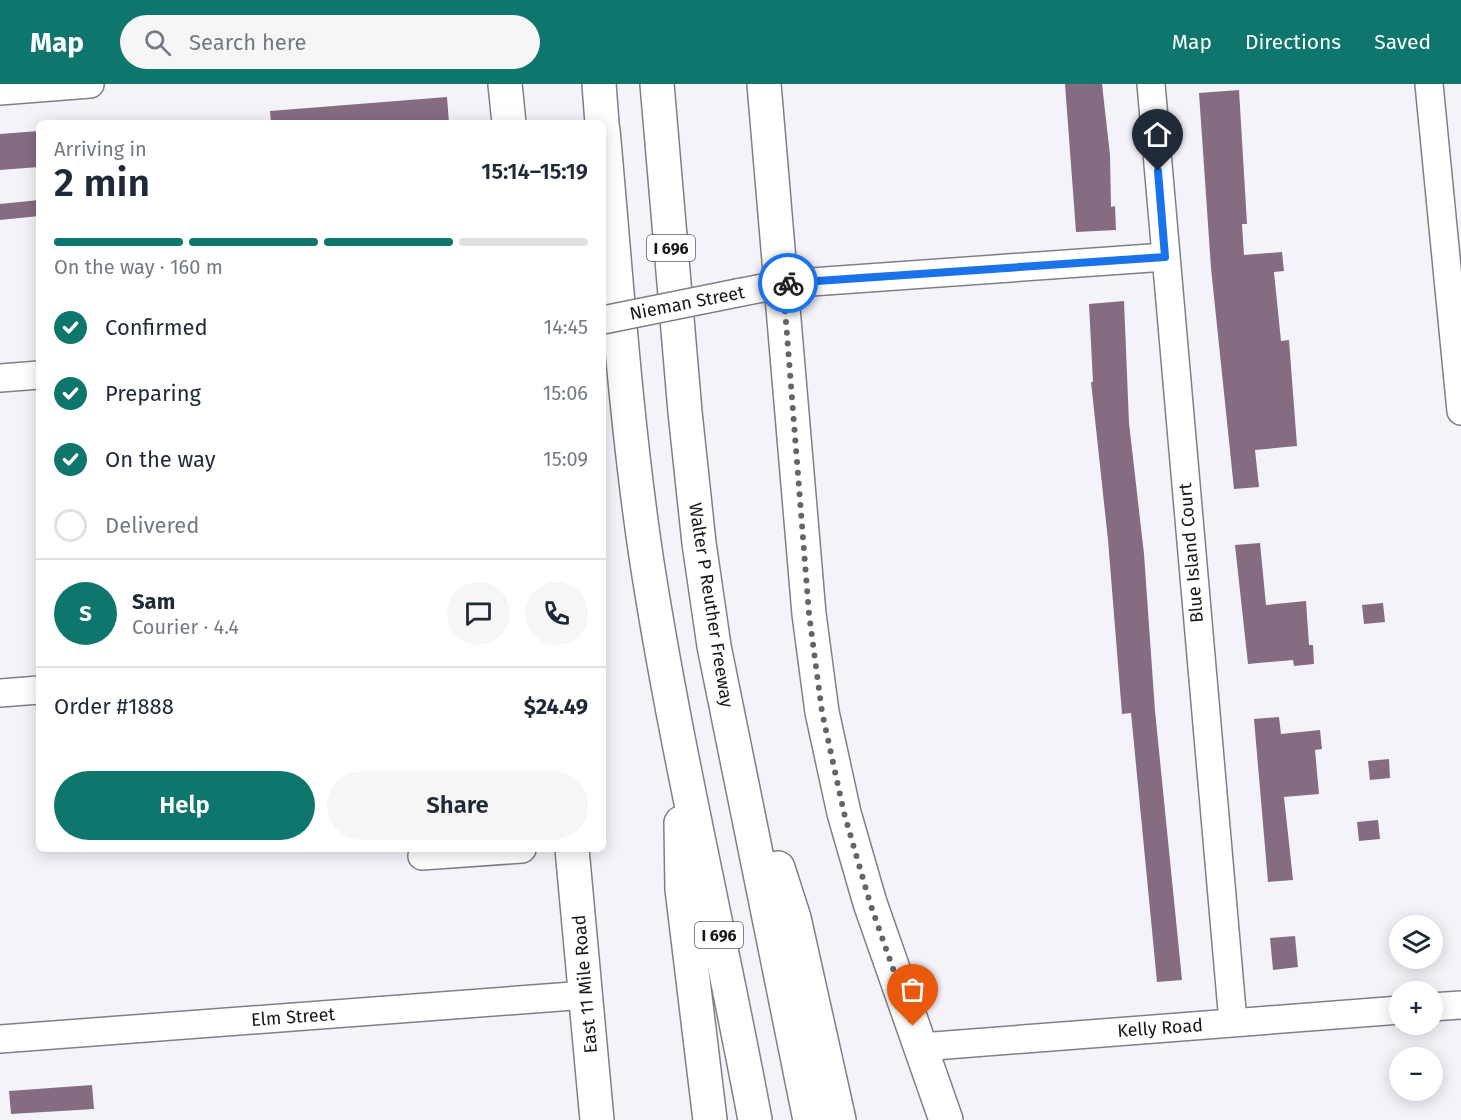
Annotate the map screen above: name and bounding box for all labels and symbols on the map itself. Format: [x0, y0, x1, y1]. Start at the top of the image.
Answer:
pin [1132, 109, 1183, 171]
road number: I 696 [647, 235, 695, 261]
courier [758, 253, 818, 313]
street label: Nieman Street [628, 281, 747, 325]
street label: Blue Island Court [1174, 482, 1208, 624]
street label: Walter P Reuther Freeway [684, 501, 738, 709]
street label: East 11 Mile Road [568, 914, 602, 1054]
road number: I 696 [695, 922, 743, 948]
pin [887, 964, 938, 1026]
street label: Elm Street [250, 1003, 336, 1031]
street label: Kelly Road [1117, 1014, 1203, 1042]

